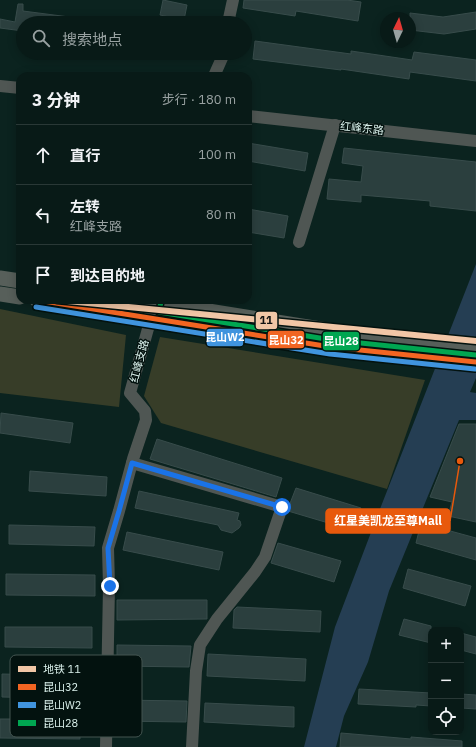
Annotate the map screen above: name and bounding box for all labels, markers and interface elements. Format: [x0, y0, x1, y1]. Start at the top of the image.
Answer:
north arrow [380, 12, 416, 48]
search box [16, 16, 252, 60]
icon: search [30, 27, 52, 49]
text: 搜索地点 [62, 30, 122, 49]
text: 3 分钟 [32, 89, 80, 111]
text: 步行 · 180 m [162, 91, 236, 108]
street label: 红峰东路 [339, 119, 385, 137]
icon: ahead [32, 144, 54, 166]
text: 直行 [70, 146, 100, 165]
text: 100 m [198, 146, 236, 163]
text: 左转 [70, 197, 100, 216]
icon: left [32, 204, 54, 226]
text: 80 m [206, 206, 236, 223]
text: 红峰支路 [70, 218, 122, 235]
icon: arrive [32, 264, 54, 286]
text: 到达目的地 [70, 266, 145, 285]
line badge: 11 [255, 311, 278, 330]
text: 11 [259, 313, 273, 327]
line badge: 昆山W2 [206, 328, 244, 347]
text: 昆山W2 [205, 330, 245, 344]
line badge: 昆山32 [267, 330, 305, 349]
line badge: 昆山28 [322, 331, 360, 351]
text: 昆山32 [268, 333, 304, 347]
text: 昆山28 [323, 334, 359, 348]
street label: 红峰支路 [127, 338, 151, 384]
route start [273, 498, 291, 516]
callout: 红星美凯龙至尊Mall [326, 509, 450, 533]
text: 红星美凯龙至尊Mall [334, 513, 442, 528]
route end [101, 577, 119, 595]
map controls [428, 627, 464, 735]
button: + [428, 627, 464, 663]
legend [10, 655, 142, 737]
text: 地铁 11 [43, 662, 81, 676]
button: − [428, 663, 464, 699]
text: 昆山32 [43, 680, 78, 694]
text: 昆山W2 [43, 698, 81, 712]
button: locate [428, 699, 464, 735]
text: 昆山28 [43, 716, 78, 730]

